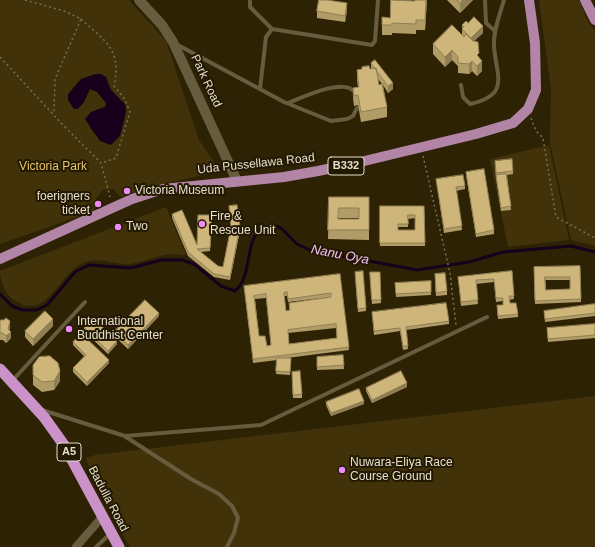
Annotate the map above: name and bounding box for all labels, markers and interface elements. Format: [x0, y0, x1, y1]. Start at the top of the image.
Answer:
street label: Park Road [187, 52, 225, 110]
street label: Uda Pussellawa Road [197, 151, 315, 177]
road number: B332 [328, 157, 364, 175]
park label: Victoria Park [19, 160, 87, 174]
place label: Victoria Museum [135, 184, 224, 198]
marker: Victoria Museum [122, 186, 132, 196]
place label: foerigners ticket [37, 190, 90, 218]
marker: foerigners ticket [93, 199, 103, 209]
place label: Fire & Rescue Unit [210, 210, 275, 238]
marker: Fire & Rescue Unit [197, 219, 207, 229]
place label: Two [126, 220, 148, 234]
marker: Two [113, 222, 123, 232]
water label: Nanu Oya [310, 242, 370, 268]
place label: International Buddhist Center [77, 315, 163, 343]
marker: International Buddhist Center [64, 324, 74, 334]
road number: A5 [57, 443, 81, 461]
place label: Nuwara-Eliya Race Course Ground [350, 456, 453, 484]
street label: Badulla Road [85, 464, 131, 534]
marker: Nuwara-Eliya Race Course Ground [337, 465, 347, 475]

